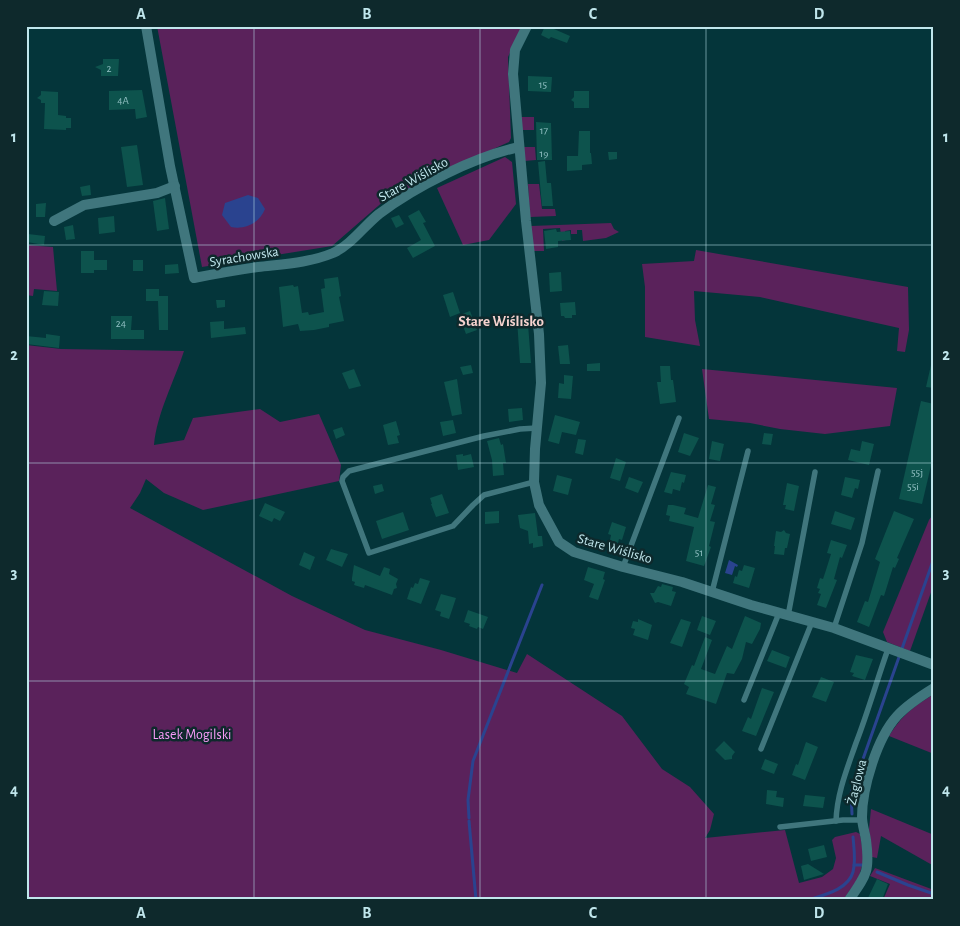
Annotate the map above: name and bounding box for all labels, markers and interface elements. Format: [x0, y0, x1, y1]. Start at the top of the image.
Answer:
text: A [136, 6, 146, 22]
text: B [362, 6, 372, 22]
text: C [589, 6, 598, 22]
text: D [814, 6, 825, 22]
house number: 2 [106, 63, 112, 74]
house number: 15 [539, 79, 548, 90]
house number: 4A [117, 95, 129, 106]
house number: 17 [540, 125, 549, 136]
text: 1 [11, 129, 17, 145]
text: 1 [943, 129, 949, 145]
house number: 19 [540, 148, 548, 159]
street label: Stare Wiślisko [377, 155, 451, 205]
street label: Syrachowska [209, 245, 280, 269]
district label: Stare Wiślisko [458, 314, 544, 329]
house number: 24 [116, 318, 126, 329]
text: 2 [10, 347, 18, 363]
text: 2 [942, 347, 950, 363]
house number: 55j [911, 467, 923, 478]
house number: 55i [907, 481, 919, 492]
street label: Stare Wiślisko [576, 532, 654, 566]
house number: 51 [695, 547, 703, 558]
text: 3 [11, 565, 18, 581]
text: 3 [943, 565, 950, 581]
park label: Lasek Mogilski [153, 728, 231, 742]
street label: Żaglowa [842, 757, 870, 806]
text: 4 [10, 782, 18, 798]
text: 4 [942, 782, 950, 798]
text: A [136, 905, 146, 921]
text: B [362, 905, 372, 921]
text: C [589, 905, 598, 921]
text: D [814, 905, 825, 921]

